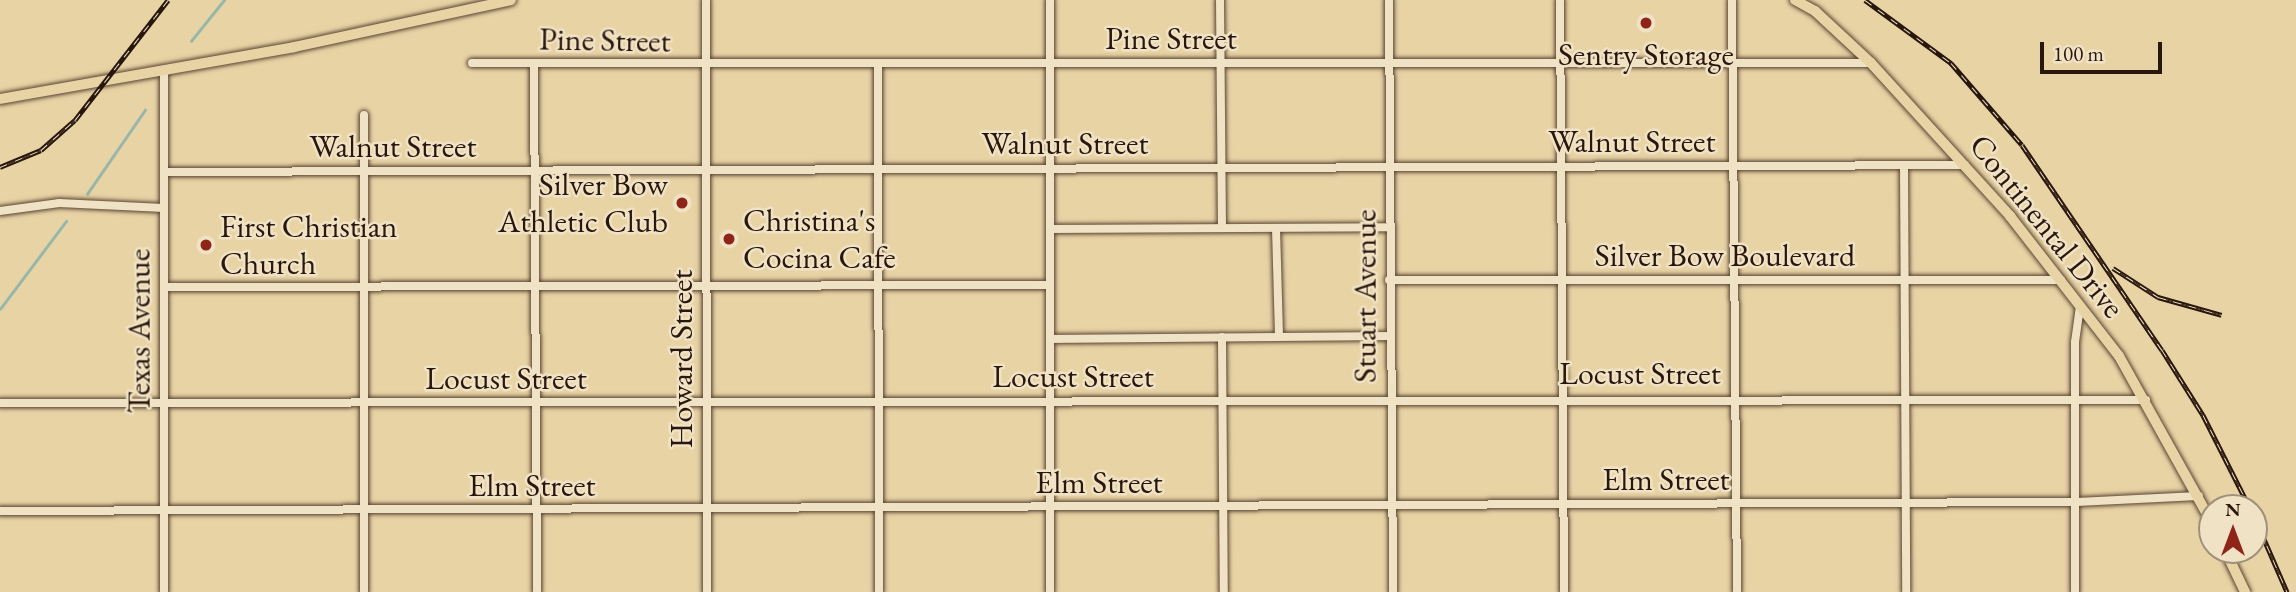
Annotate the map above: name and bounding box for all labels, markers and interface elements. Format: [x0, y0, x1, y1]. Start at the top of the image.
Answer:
marker: Sentry Storage [1638, 15, 1654, 31]
street label: Pine Street [1105, 19, 1237, 57]
street label: Pine Street [539, 20, 671, 60]
scale bar [2044, 28, 2166, 72]
place label: Sentry Storage [1558, 35, 1734, 73]
text: 100 m [2053, 40, 2104, 67]
street label: Walnut Street [1548, 122, 1716, 160]
street label: Walnut Street [981, 124, 1149, 162]
street label: Walnut Street [309, 127, 477, 165]
street label: Continental Drive [1961, 127, 2133, 325]
place label: Silver Bow Athletic Club [498, 166, 668, 241]
marker: Silver Bow Athletic Club [674, 195, 690, 211]
place label: Christina's Cocina Cafe [743, 202, 896, 277]
place label: First Christian Church [220, 208, 397, 283]
street label: Stuart Avenue [1346, 209, 1384, 383]
marker: Christina's Cocina Cafe [721, 231, 737, 247]
street label: Silver Bow Boulevard [1595, 236, 1855, 274]
marker: First Christian Church [198, 237, 214, 253]
street label: Texas Avenue [120, 249, 158, 413]
street label: Howard Street [662, 269, 700, 449]
street label: Locust Street [1559, 354, 1721, 392]
street label: Locust Street [992, 357, 1154, 395]
street label: Locust Street [425, 359, 587, 397]
street label: Elm Street [1602, 460, 1730, 498]
street label: Elm Street [1035, 463, 1163, 501]
street label: Elm Street [468, 466, 596, 504]
north arrow [2198, 494, 2268, 564]
text: N [2225, 497, 2241, 522]

